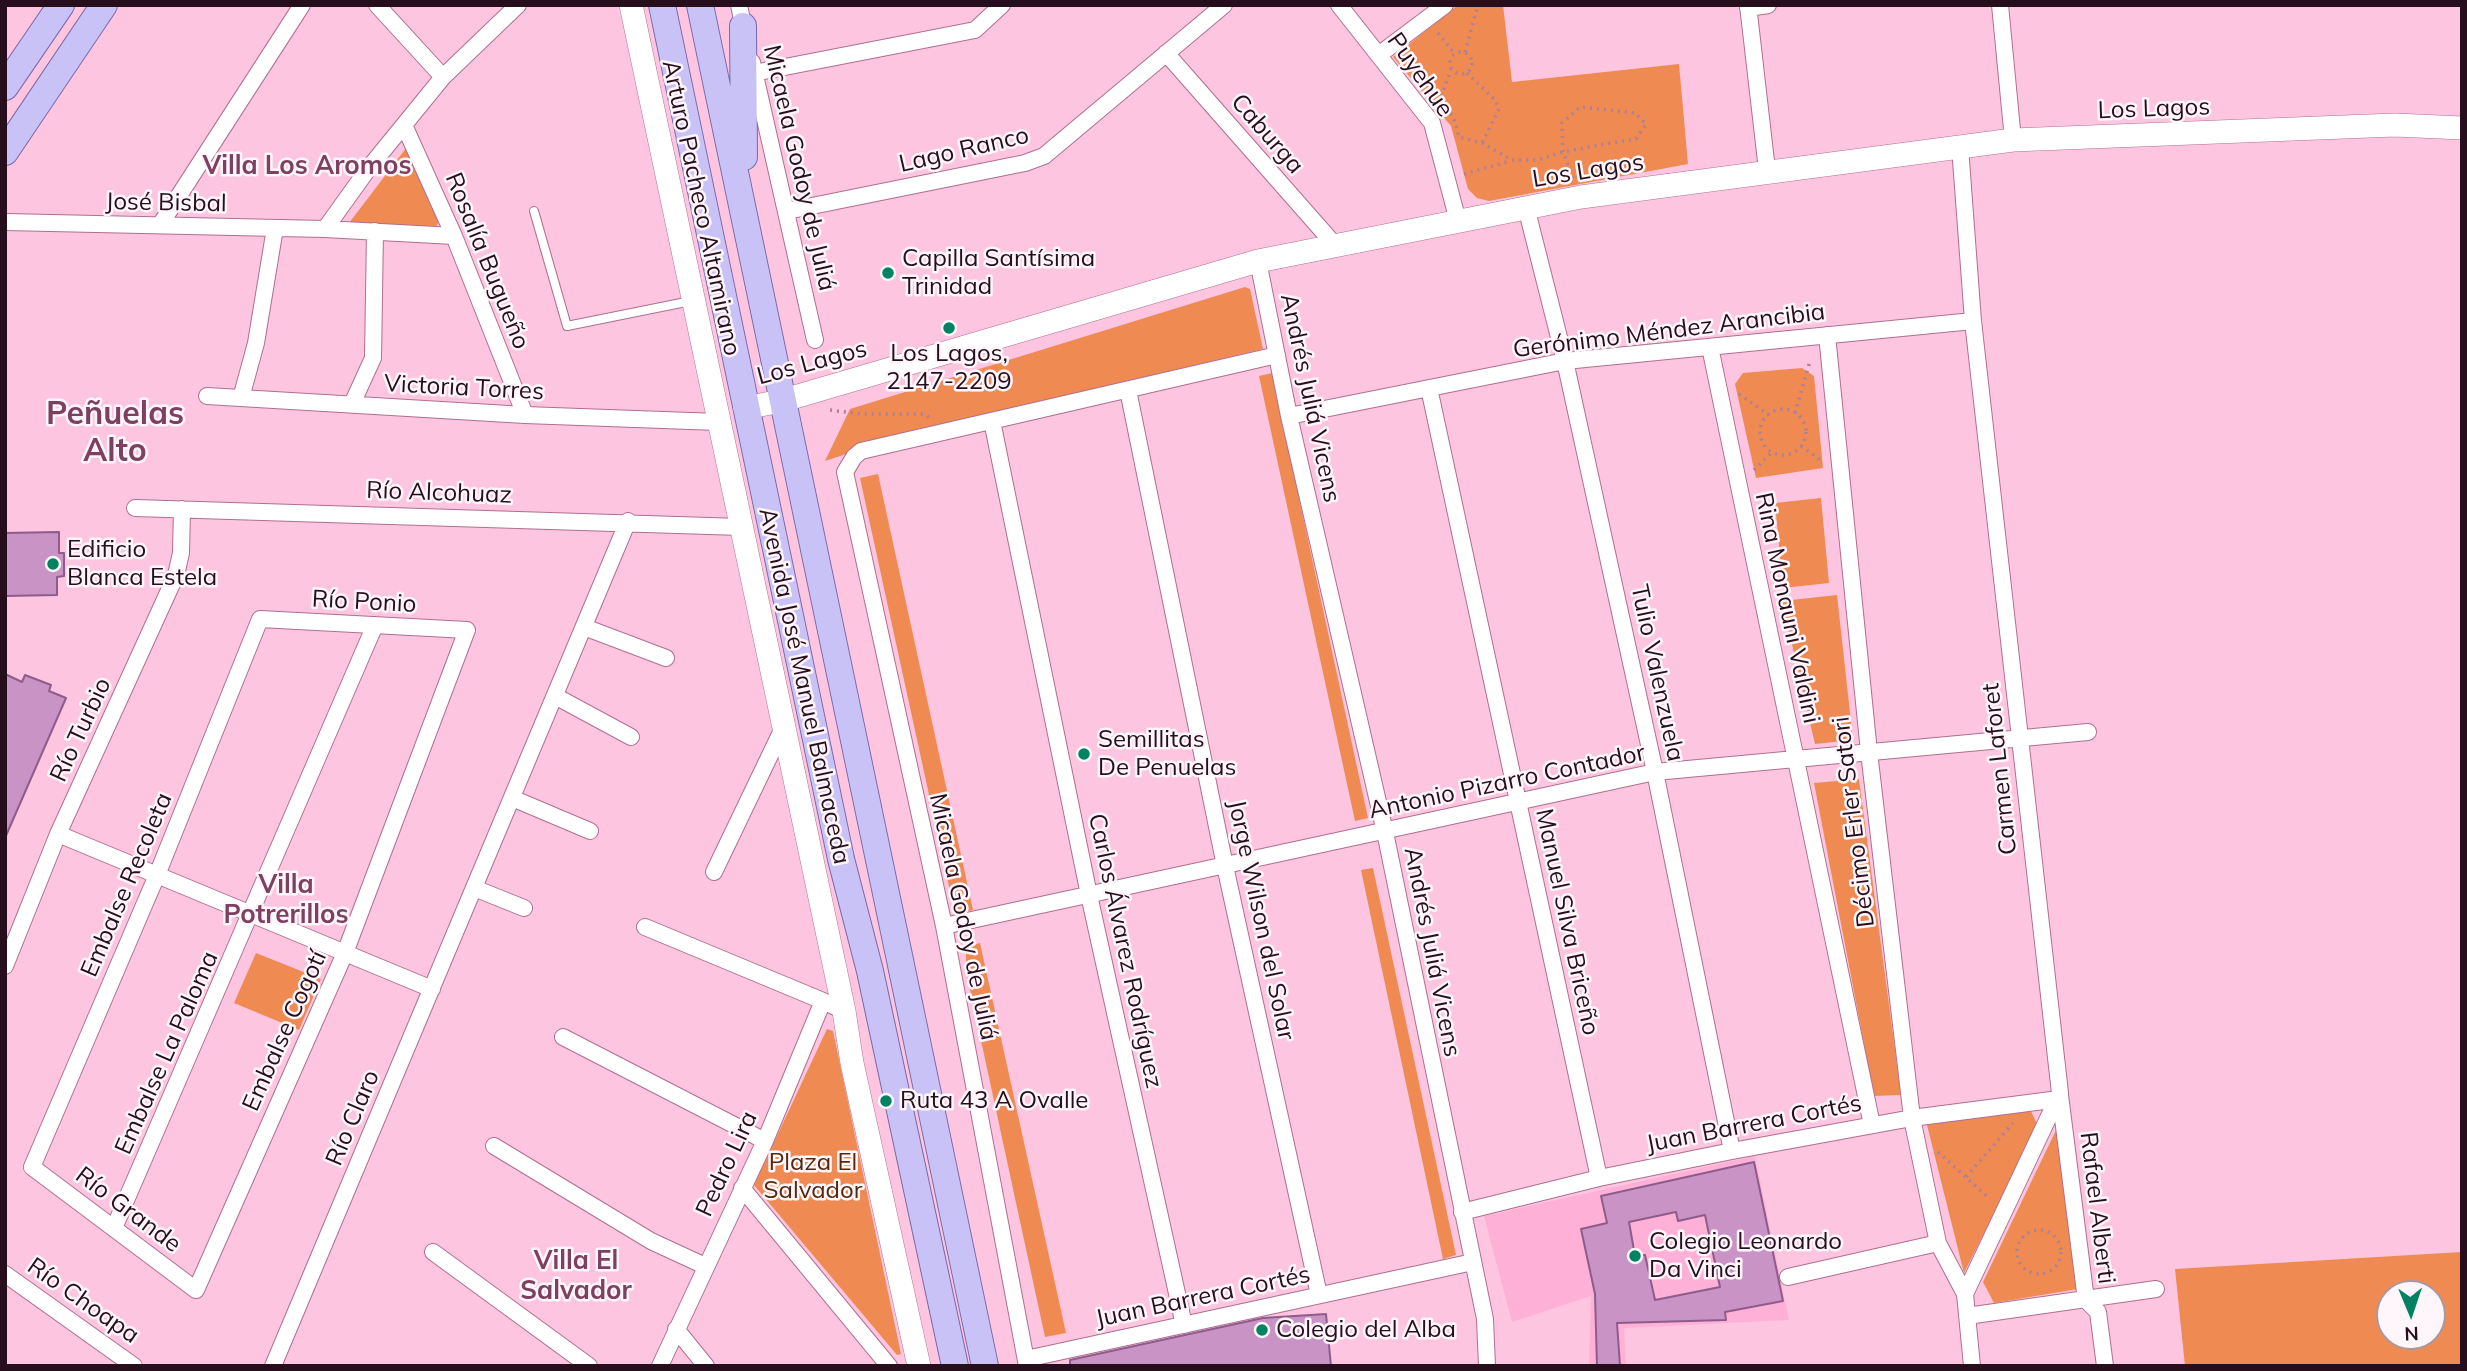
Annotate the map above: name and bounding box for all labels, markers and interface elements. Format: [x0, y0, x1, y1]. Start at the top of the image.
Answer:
street label: Puyehue [1381, 27, 1459, 123]
street label: Micaela Godoy de Juliá [757, 42, 841, 294]
street label: Arturo Pacheco Altamirano [656, 58, 746, 358]
street label: Caburga [1225, 88, 1309, 180]
street label: Los Lagos [2097, 93, 2211, 125]
street label: Lago Ranco [896, 121, 1032, 179]
street label: Los Lagos [1530, 148, 1646, 194]
district label: Villa Los Aromos [202, 150, 412, 182]
street label: Rosalía Bugueño [438, 169, 536, 353]
street label: José Bisbal [105, 188, 227, 218]
place label: Capilla Santísima Trinidad [902, 245, 1095, 301]
marker: Capilla Santísima Trinidad [880, 265, 896, 281]
street label: Andrés Juliá Vicens [1274, 291, 1346, 505]
street label: Gerónimo Méndez Arancibia [1511, 298, 1827, 364]
marker: Los Lagos, 2147-2209 [941, 320, 957, 336]
street label: Los Lagos [754, 335, 870, 391]
place label: Los Lagos, 2147-2209 [886, 340, 1012, 396]
street label: Victoria Torres [383, 369, 545, 407]
district label: Peñuelas Alto [46, 395, 184, 470]
street label: Río Alcohuaz [366, 476, 512, 510]
street label: Rina Monauni Valdini [1748, 490, 1826, 726]
street label: Avenida José Manuel Balmaceda [752, 505, 856, 867]
place label: Edificio Blanca Estela [67, 536, 217, 592]
marker: Edificio Blanca Estela [45, 556, 61, 572]
street label: Tulio Valenzuela [1624, 582, 1690, 764]
street label: Río Ponio [311, 585, 417, 619]
street label: Río Turbio [44, 673, 118, 787]
street label: Carmen Laforet [1977, 682, 2023, 856]
street label: Décimo Erler Satori [1827, 715, 1881, 929]
place label: Semillitas De Penuelas [1098, 726, 1236, 782]
street label: Antonio Pizarro Contador [1366, 739, 1648, 825]
marker: Semillitas De Penuelas [1076, 746, 1092, 762]
street label: Embalse Recoleta [75, 789, 179, 981]
street label: Micaela Godoy de Juliá [923, 791, 1003, 1043]
street label: Jorge Wilson del Solar [1221, 797, 1301, 1043]
street label: Manuel Silva Briceño [1529, 806, 1605, 1038]
street label: Carlos Álvarez Rodríguez [1082, 811, 1168, 1091]
street label: Andrés Juliá Vicens [1398, 845, 1466, 1059]
district label: Villa Potrerillos [223, 869, 349, 931]
street label: Embalse Cogotí [237, 946, 333, 1116]
street label: Embalse La Paloma [109, 947, 225, 1159]
street label: Río Claro [320, 1066, 386, 1170]
place label: Ruta 43 A Ovalle [900, 1087, 1088, 1115]
street label: Juan Barrera Cortés [1644, 1089, 1864, 1159]
marker: Ruta 43 A Ovalle [878, 1093, 894, 1109]
street label: Pedro Lira [690, 1107, 764, 1221]
street label: Rafael Alberti [2073, 1130, 2121, 1286]
park label: Plaza El Salvador [764, 1149, 862, 1205]
street label: Río Grande [70, 1161, 186, 1259]
place label: Colegio Leonardo Da Vinci [1649, 1228, 1842, 1284]
district label: Villa El Salvador [520, 1245, 632, 1306]
marker: Colegio Leonardo Da Vinci [1627, 1248, 1643, 1264]
street label: Río Choapa [22, 1252, 144, 1350]
street label: Juan Barrera Cortés [1093, 1260, 1313, 1334]
north arrow [2376, 1280, 2446, 1350]
place label: Colegio del Alba [1276, 1316, 1456, 1344]
marker: Colegio del Alba [1254, 1322, 1270, 1338]
text: N [2404, 1322, 2419, 1346]

